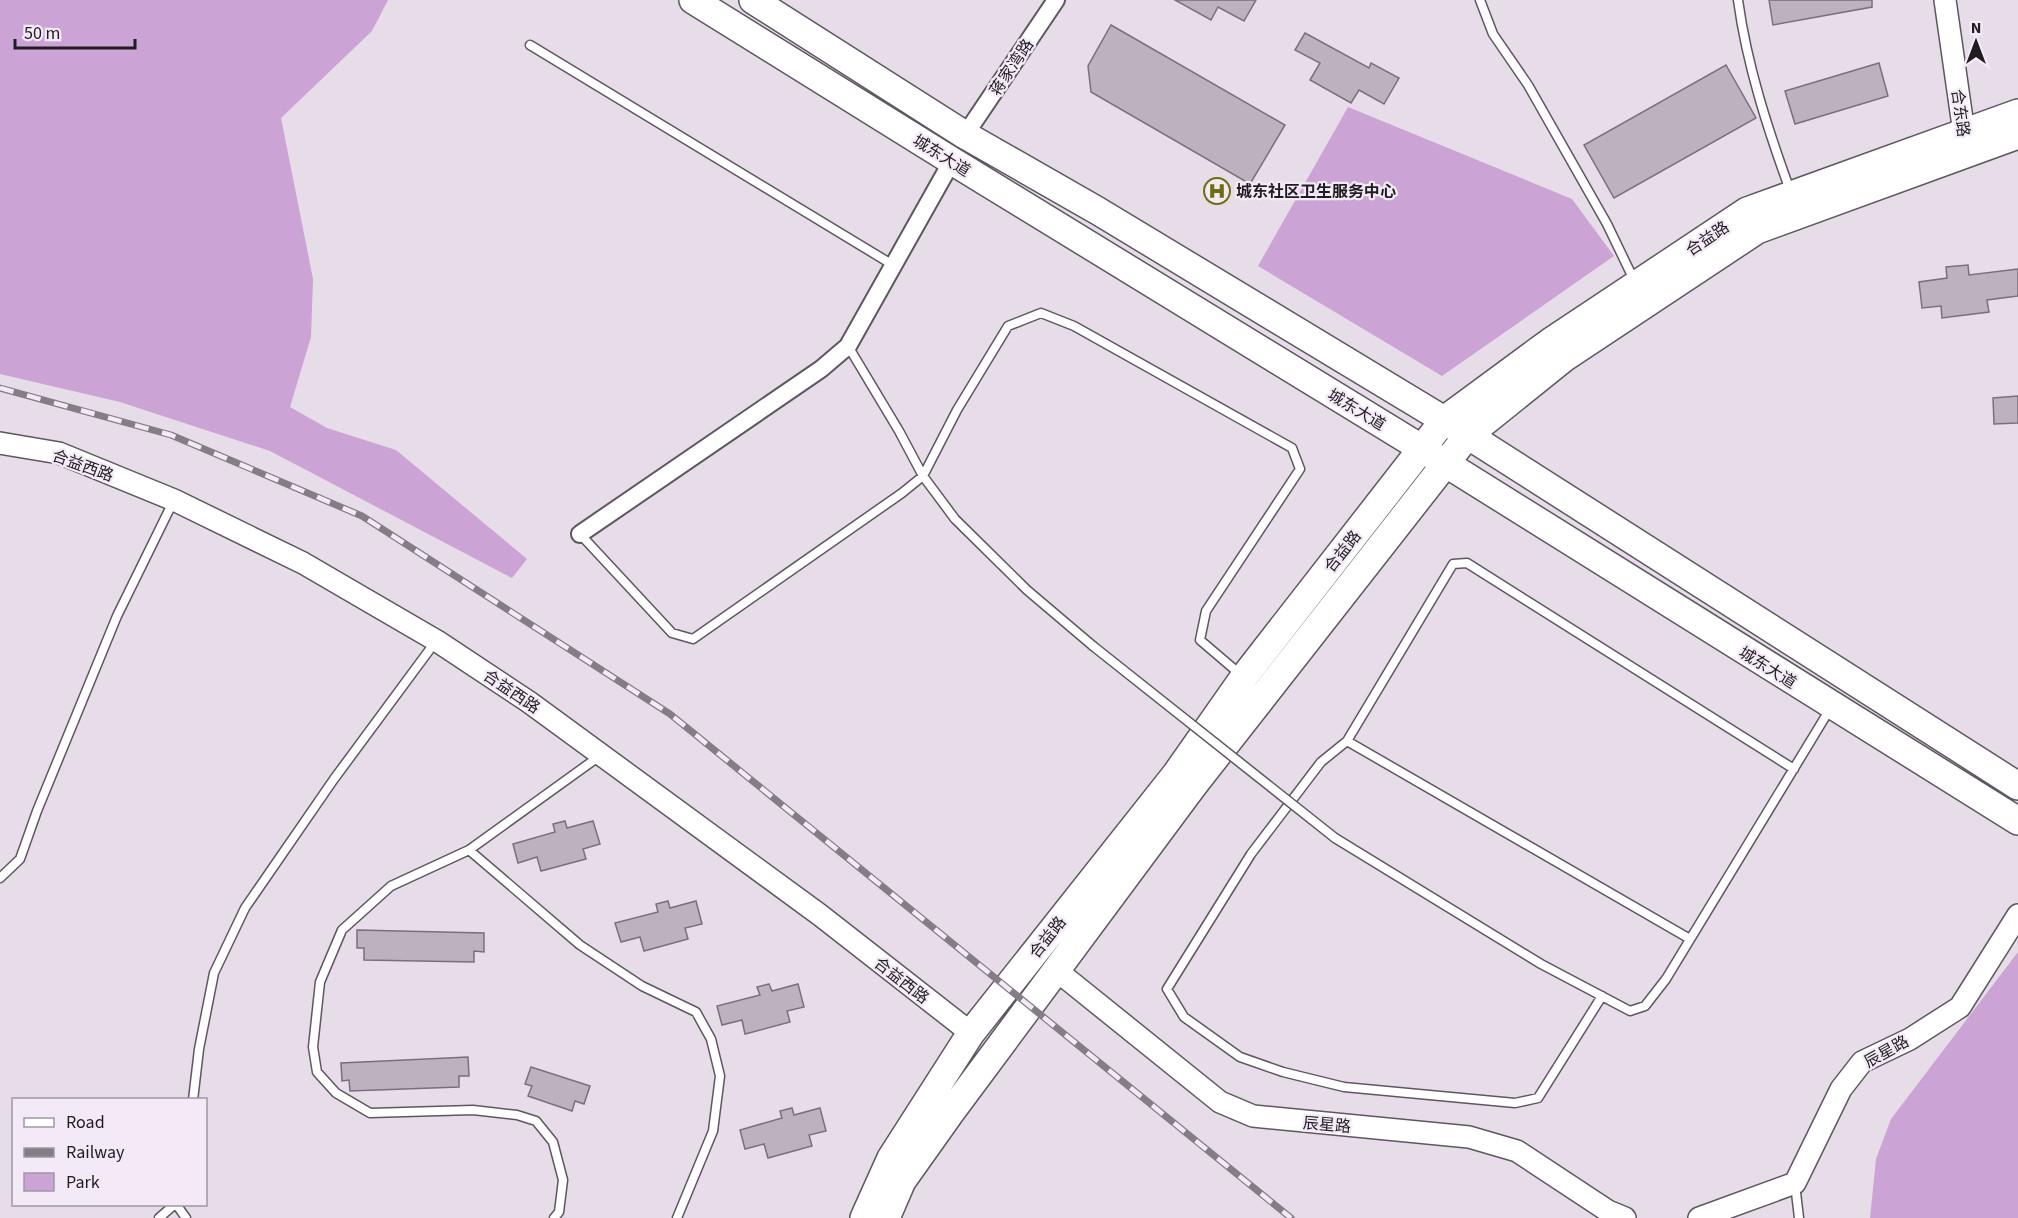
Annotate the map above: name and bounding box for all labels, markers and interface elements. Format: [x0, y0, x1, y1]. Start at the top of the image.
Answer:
scale bar [15, 12, 135, 50]
north arrow [1946, 12, 2006, 72]
text: N [1971, 17, 1981, 39]
text: 50 m [24, 21, 60, 46]
street label: 蒋家湾路 [985, 35, 1039, 100]
street label: 合东路 [1946, 88, 1974, 138]
street label: 城东大道 [908, 130, 974, 182]
hospital icon: 城东社区卫生服务中心 [1202, 176, 1232, 206]
place label: 城东社区卫生服务中心 [1236, 181, 1396, 203]
street label: 合益路 [1682, 216, 1734, 261]
street label: 城东大道 [1323, 384, 1390, 436]
street label: 合益西路 [49, 445, 116, 487]
street label: 合益路 [1319, 526, 1366, 577]
street label: 城东大道 [1734, 642, 1800, 694]
street label: 合益西路 [479, 665, 544, 719]
street label: 合益路 [1024, 912, 1071, 963]
street label: 合益西路 [869, 952, 933, 1009]
street label: 辰星路 [1860, 1031, 1913, 1073]
legend [12, 1098, 207, 1206]
text: Road [66, 1110, 105, 1135]
street label: 辰星路 [1302, 1112, 1352, 1138]
text: Railway [66, 1140, 125, 1165]
text: Park [66, 1170, 100, 1195]

